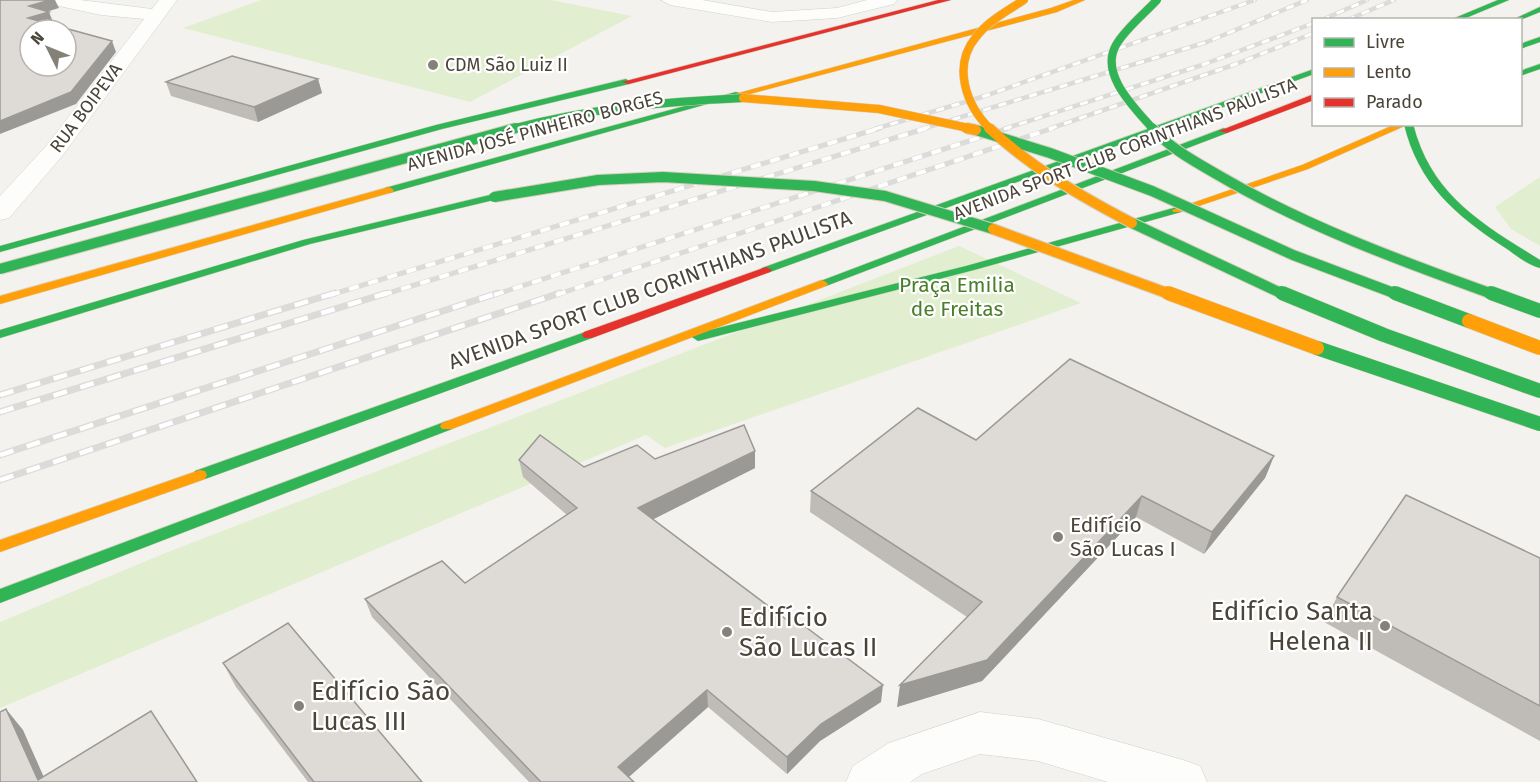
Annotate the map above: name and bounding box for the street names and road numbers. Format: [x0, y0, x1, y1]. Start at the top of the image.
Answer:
street label: RUA BOIPEVA [45, 58, 127, 157]
street label: AVENIDA SPORT CLUB CORINTHIANS PAULISTA [950, 73, 1300, 225]
street label: AVENIDA JOSÉ PINHEIRO BORGES [404, 85, 665, 176]
street label: AVENIDA SPORT CLUB CORINTHIANS PAULISTA [445, 205, 855, 375]

